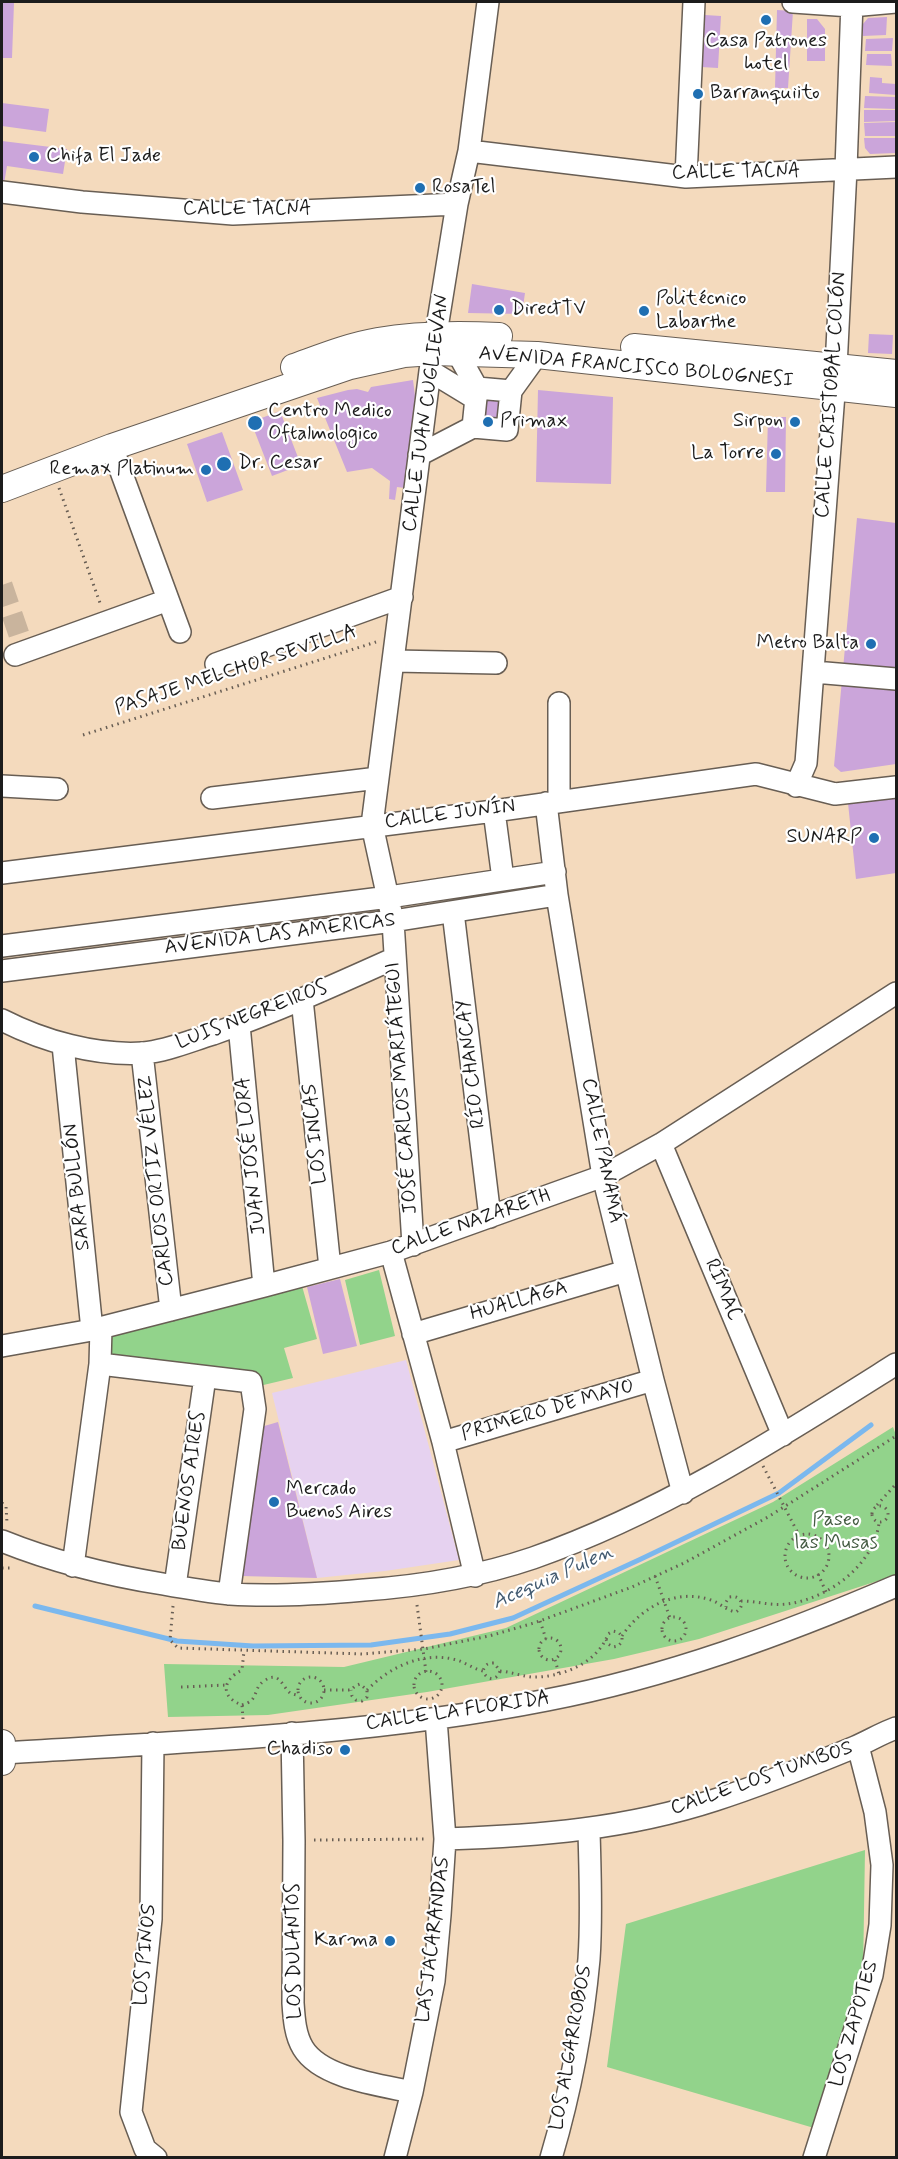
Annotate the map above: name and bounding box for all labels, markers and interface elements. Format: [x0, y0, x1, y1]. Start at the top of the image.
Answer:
marker: Casa Patrones hotel [759, 13, 773, 27]
place label: Casa Patrones hotel [705, 30, 827, 77]
place label: Barranquiito [710, 82, 820, 106]
marker: Barranquiito [691, 87, 705, 101]
place label: Chifa El Jade [46, 145, 161, 169]
marker: Chifa El Jade [27, 150, 41, 164]
street label: CALLE TACNA [671, 160, 801, 186]
place label: RosaTel [432, 176, 495, 200]
marker: RosaTel [413, 181, 427, 195]
street label: CALLE TACNA [183, 198, 311, 222]
street label: CALLE CRISTOBAL COLÓN [811, 271, 853, 519]
place label: Politécnico Labarthe [656, 288, 746, 335]
street label: CALLE JUAN CUGLIEVAN [398, 292, 456, 534]
place label: DirectTV [511, 298, 586, 322]
marker: DirectTV [492, 303, 506, 317]
marker: Politécnico Labarthe [637, 304, 651, 318]
street label: AVENIDA FRANCISCO BOLOGNESI [478, 342, 794, 394]
place label: Centro Medico Oftalmologico [268, 400, 392, 447]
place label: Primax [500, 410, 568, 434]
place label: Sirpon [733, 410, 783, 434]
marker: Centro Medico Oftalmologico [246, 414, 264, 432]
marker: Primax [481, 415, 495, 429]
marker: Sirpon [788, 415, 802, 429]
place label: La Torre [691, 442, 764, 466]
marker: La Torre [769, 447, 783, 461]
place label: Dr. Cesar [238, 452, 322, 476]
marker: Dr. Cesar [215, 455, 233, 473]
place label: Remax Platinum [50, 458, 194, 482]
marker: Remax Platinum [199, 463, 213, 477]
street label: PASAJE MELCHOR SEVILLA [112, 621, 360, 721]
place label: Metro Balta [757, 632, 859, 656]
marker: Metro Balta [864, 637, 878, 651]
street label: CALLE JUNÍN [383, 795, 517, 835]
place label: SUNARP [786, 826, 862, 850]
marker: SUNARP [867, 831, 881, 845]
street label: AVENIDA LAS AMERICAS [163, 909, 397, 961]
street label: JOSÉ CARLOS MARIÁTEGUI [382, 961, 424, 1215]
street label: LUIS NEGREIROS [173, 976, 331, 1056]
street label: RÍO CHANCAY [452, 998, 492, 1130]
street label: CARLOS ORTIZ VÉLEZ [134, 1074, 180, 1288]
street label: JUAN JOSÉ LORA [232, 1076, 272, 1236]
street label: CALLE PANAMÁ [575, 1076, 627, 1226]
street label: LOS INCAS [299, 1083, 333, 1185]
street label: SARA BULLÓN [59, 1122, 97, 1252]
street label: CALLE NAZARETH [388, 1184, 554, 1262]
street label: RÍMAC [698, 1256, 746, 1324]
street label: HUALLAGA [467, 1277, 571, 1327]
street label: PRIMERO DE MAYO [459, 1375, 637, 1447]
street label: BUENOS AIRES [168, 1410, 212, 1552]
place label: Mercado Buenos Aires [286, 1478, 392, 1525]
marker: Mercado Buenos Aires [267, 1495, 281, 1509]
park label: Paseo las Musas [794, 1509, 878, 1556]
water label: Acequia Pulen [489, 1540, 617, 1616]
street label: CALLE LA FLORIDA [364, 1687, 552, 1737]
street label: CALLE LOS TUMBOS [668, 1737, 856, 1821]
place label: Chadiso [266, 1738, 333, 1762]
marker: Chadiso [338, 1743, 352, 1757]
street label: LAS JACARANDAS [412, 1856, 456, 2024]
street label: LOS DULANTOS [282, 1883, 308, 2019]
street label: LOS PINOS [130, 1903, 162, 2007]
place label: Karma [314, 1929, 378, 1953]
marker: Karma [383, 1934, 397, 1948]
street label: LOS ZAPOTES [826, 1958, 884, 2090]
street label: LOS ALGARROBOS [546, 1964, 598, 2132]

